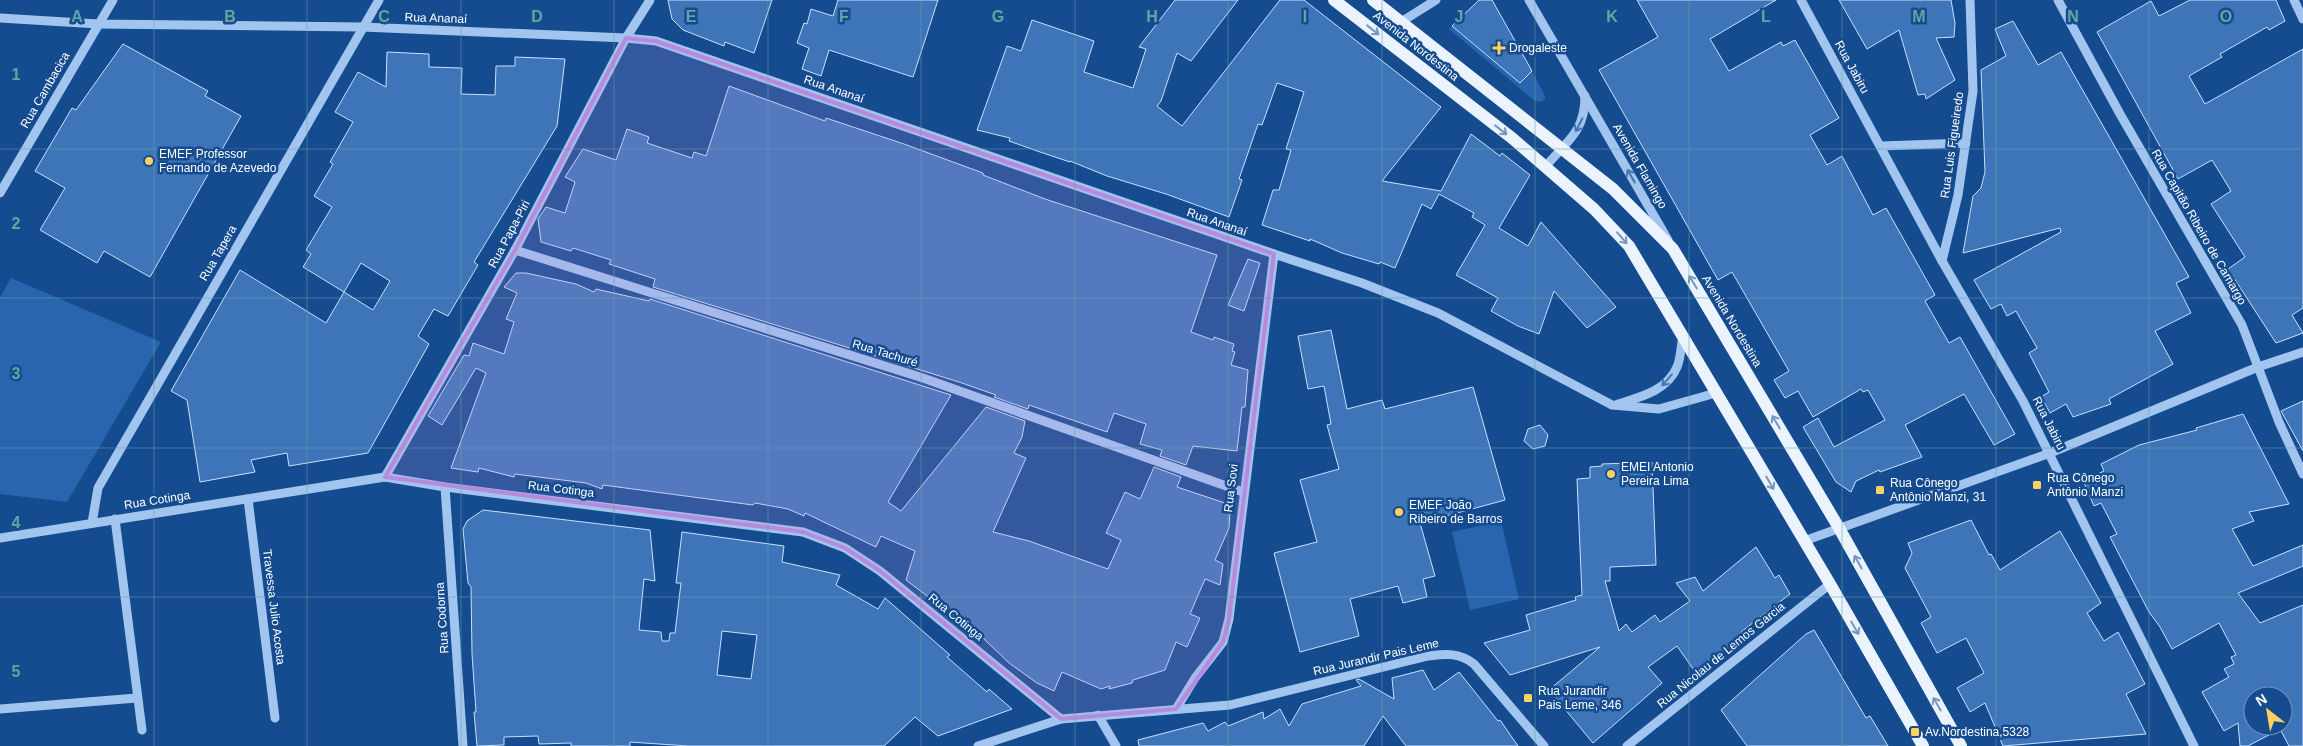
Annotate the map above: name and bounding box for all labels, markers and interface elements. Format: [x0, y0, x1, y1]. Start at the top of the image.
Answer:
text: A [71, 8, 83, 25]
text: B [224, 8, 236, 25]
text: C [378, 8, 390, 25]
text: D [531, 8, 543, 25]
text: E [686, 8, 697, 25]
text: F [839, 8, 849, 25]
text: G [992, 8, 1004, 25]
text: H [1146, 8, 1158, 25]
text: I [1303, 8, 1307, 25]
street label: Avenida Nordestina [1371, 8, 1462, 84]
text: J [1455, 8, 1463, 25]
text: K [1606, 8, 1618, 25]
text: L [1761, 8, 1771, 25]
text: M [1912, 8, 1926, 25]
text: N [2067, 8, 2079, 25]
text: O [2220, 8, 2232, 25]
street label: Rua Ananaí [404, 10, 468, 26]
one-way arrow [1366, 25, 1380, 35]
street label: Rua Jabiru [1832, 38, 1872, 96]
place label: Drogaleste [1509, 41, 1567, 55]
marker: Drogaleste [1493, 42, 1505, 54]
street label: Rua Cambacica [18, 49, 73, 130]
text: 1 [12, 66, 21, 83]
street label: Rua Ananaí [802, 72, 867, 106]
street label: Rua Luis Figueiredo [1938, 91, 1966, 199]
one-way arrow [1574, 117, 1584, 132]
street label: Avenida Flamingo [1610, 121, 1670, 211]
one-way arrow [1494, 124, 1507, 135]
place label: EMEF Professor Fernando de Azevedo [159, 147, 277, 175]
street label: Rua Capitão Ribeiro de Camargo [2149, 147, 2250, 308]
marker: EMEF Professor Fernando de Azevedo [143, 155, 155, 167]
one-way arrow [1626, 170, 1636, 184]
street label: Rua Papa-Piri [485, 198, 533, 270]
street label: Rua Ananaí [1185, 205, 1250, 239]
text: 2 [12, 215, 21, 232]
street label: Rua Tapera [196, 222, 240, 283]
one-way arrow [1616, 231, 1628, 244]
street label: Avenida Nordestina [1699, 273, 1765, 370]
one-way arrow [1688, 274, 1698, 289]
street label: Rua Tachuré [851, 336, 920, 370]
text: 3 [12, 365, 21, 382]
one-way arrow [1662, 374, 1673, 387]
street label: Rua Jabiru [2030, 394, 2068, 452]
one-way arrow [1770, 415, 1780, 429]
place label: EMEI Antonio Pereira Lima [1621, 460, 1694, 488]
street label: Rua Sovi [1221, 463, 1241, 513]
marker: EMEI Antonio Pereira Lima [1605, 468, 1617, 480]
place label: Rua Cônego Antônio Manzi [2047, 471, 2123, 499]
one-way arrow [1765, 476, 1775, 490]
place label: Rua Cônego Antônio Manzi, 31 [1890, 476, 1986, 504]
street label: Rua Cotinga [527, 478, 595, 500]
marker: Rua Cônego Antônio Manzi [2031, 479, 2043, 491]
marker: Rua Cônego Antônio Manzi, 31 [1874, 484, 1886, 496]
street label: Rua Cotinga [123, 488, 191, 512]
place label: EMEF João Ribeiro de Barros [1409, 498, 1502, 526]
marker: EMEF João Ribeiro de Barros [1393, 506, 1405, 518]
text: 4 [12, 514, 21, 531]
street label: Travessa Julio Acosta [260, 548, 288, 666]
one-way arrow [1852, 555, 1862, 569]
street label: Rua Codorna [433, 582, 451, 654]
street label: Rua Cotinga [926, 591, 987, 644]
street label: Rua Nicolau de Lemos Garcia [1654, 599, 1788, 711]
one-way arrow [1851, 620, 1861, 634]
street label: Rua Jurandir Pais Leme [1312, 636, 1441, 678]
text: 5 [12, 663, 21, 680]
place label: Rua Jurandir Pais Leme, 346 [1538, 684, 1622, 712]
north arrow [2243, 686, 2293, 736]
text: N [2253, 690, 2270, 709]
marker: Rua Jurandir Pais Leme, 346 [1522, 692, 1534, 704]
one-way arrow [1931, 697, 1941, 711]
place label: Av.Nordestina,5328 [1925, 725, 2030, 739]
marker: Av.Nordestina,5328 [1909, 726, 1921, 738]

